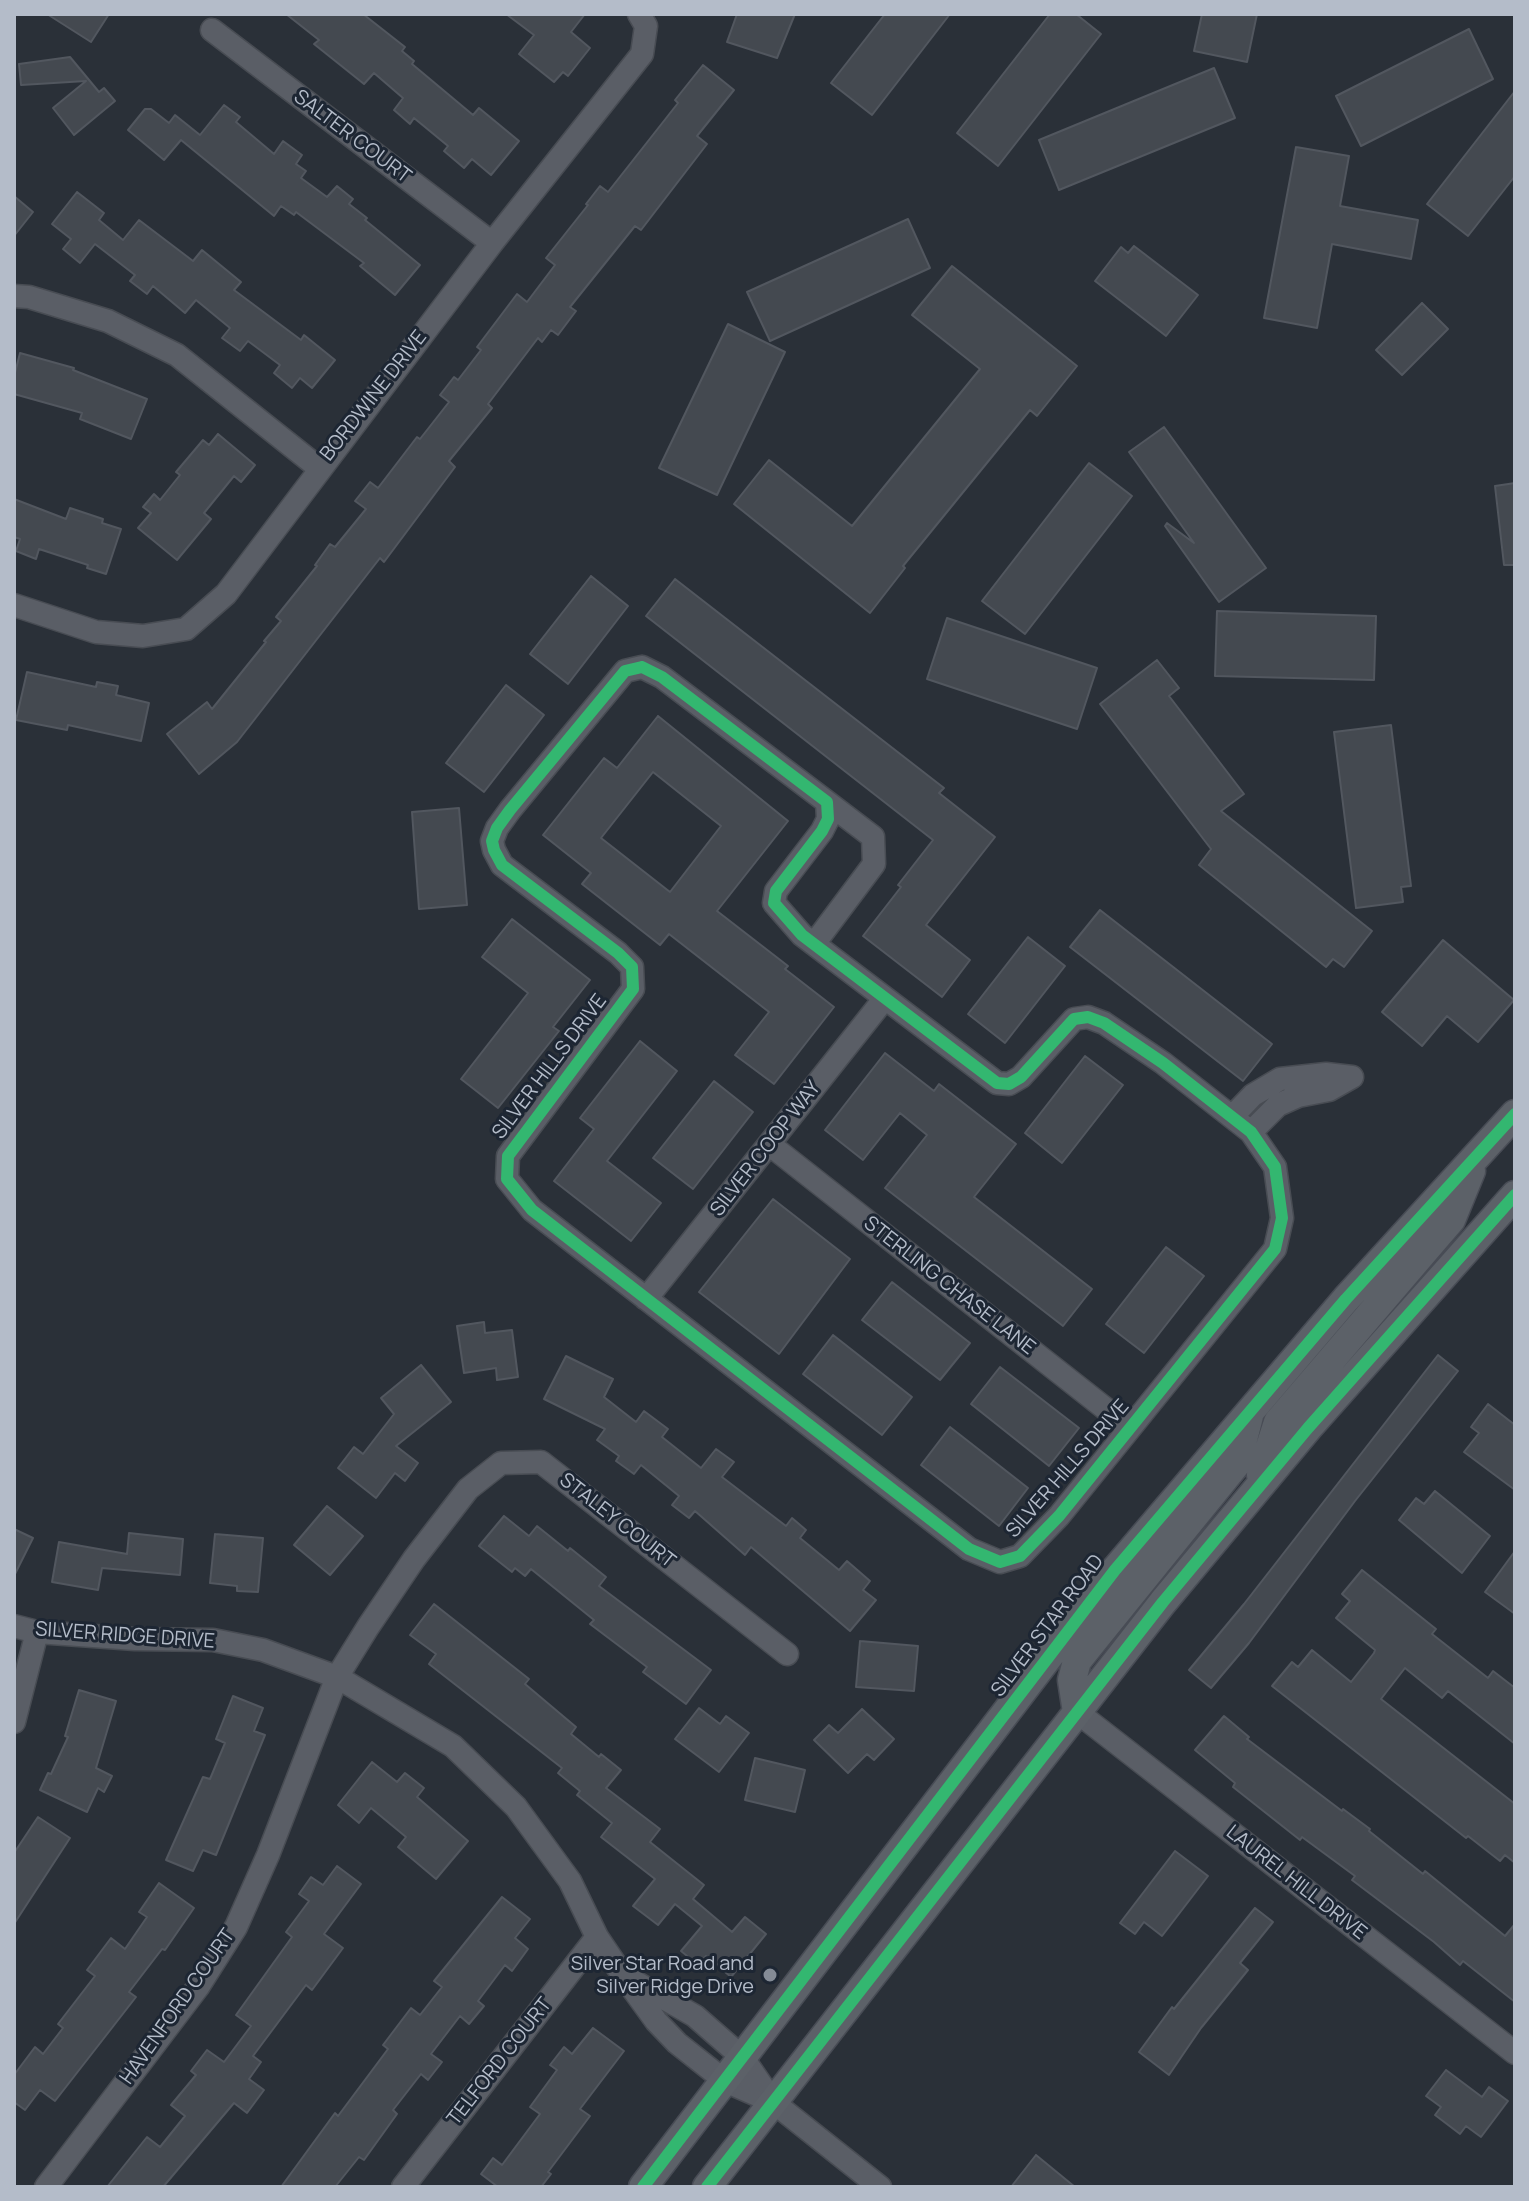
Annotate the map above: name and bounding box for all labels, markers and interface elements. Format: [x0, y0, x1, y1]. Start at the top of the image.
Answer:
street label: SALTER COURT [289, 85, 415, 189]
street label: BORDWINE DRIVE [316, 326, 432, 466]
street label: SILVER HILLS DRIVE [488, 990, 612, 1144]
street label: SILVER COOP WAY [706, 1077, 826, 1221]
street label: STERLING CHASE LANE [859, 1212, 1039, 1360]
street label: SILVER HILLS DRIVE [1002, 1395, 1134, 1543]
street label: STALEY COURT [554, 1468, 680, 1574]
street label: SILVER STAR ROAD [987, 1550, 1109, 1702]
street label: SILVER RIDGE DRIVE [34, 1618, 216, 1654]
street label: LAUREL HILL DRIVE [1221, 1821, 1371, 1945]
street label: HAVENFORD COURT [115, 1925, 241, 2089]
place label: Silver Star Road and Silver Ridge Drive [571, 1952, 754, 1999]
marker: Silver Star Road and Silver Ridge Drive [761, 1966, 779, 1984]
street label: TELFORD COURT [443, 1993, 557, 2131]

